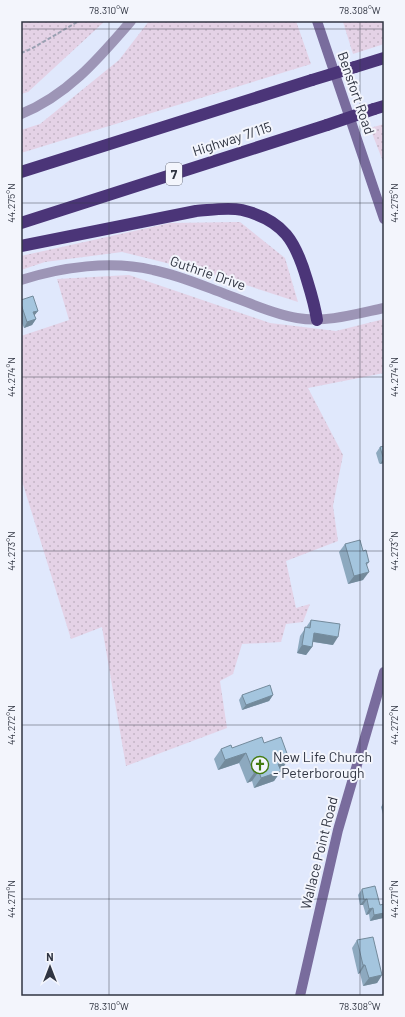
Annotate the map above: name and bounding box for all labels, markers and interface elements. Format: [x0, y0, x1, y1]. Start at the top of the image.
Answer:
text: 78.310°W [89, 4, 129, 16]
text: 78.308°W [339, 4, 381, 16]
street label: Bensfort Road [334, 49, 379, 137]
street label: Highway 7/115 [190, 118, 274, 159]
road number: 7 [166, 163, 182, 185]
text: 44.275°N [5, 183, 17, 223]
text: 44.275°N [388, 183, 400, 223]
street label: Guthrie Drive [168, 252, 248, 293]
text: 44.274°N [5, 357, 17, 397]
text: 44.274°N [388, 357, 400, 397]
text: 44.273°N [5, 531, 17, 571]
text: 44.273°N [388, 531, 400, 571]
text: 44.272°N [5, 705, 17, 745]
text: 44.272°N [388, 705, 400, 745]
place label: New Life Church - Peterborough [273, 748, 372, 781]
church icon: New Life Church - Peterborough [250, 755, 270, 775]
street label: Wallace Point Road [296, 795, 341, 911]
text: 44.271°N [5, 880, 17, 918]
text: 44.271°N [388, 880, 400, 918]
north arrow [30, 947, 70, 987]
text: N [46, 950, 54, 963]
text: 78.310°W [89, 1000, 129, 1012]
text: 78.308°W [339, 1000, 381, 1012]

